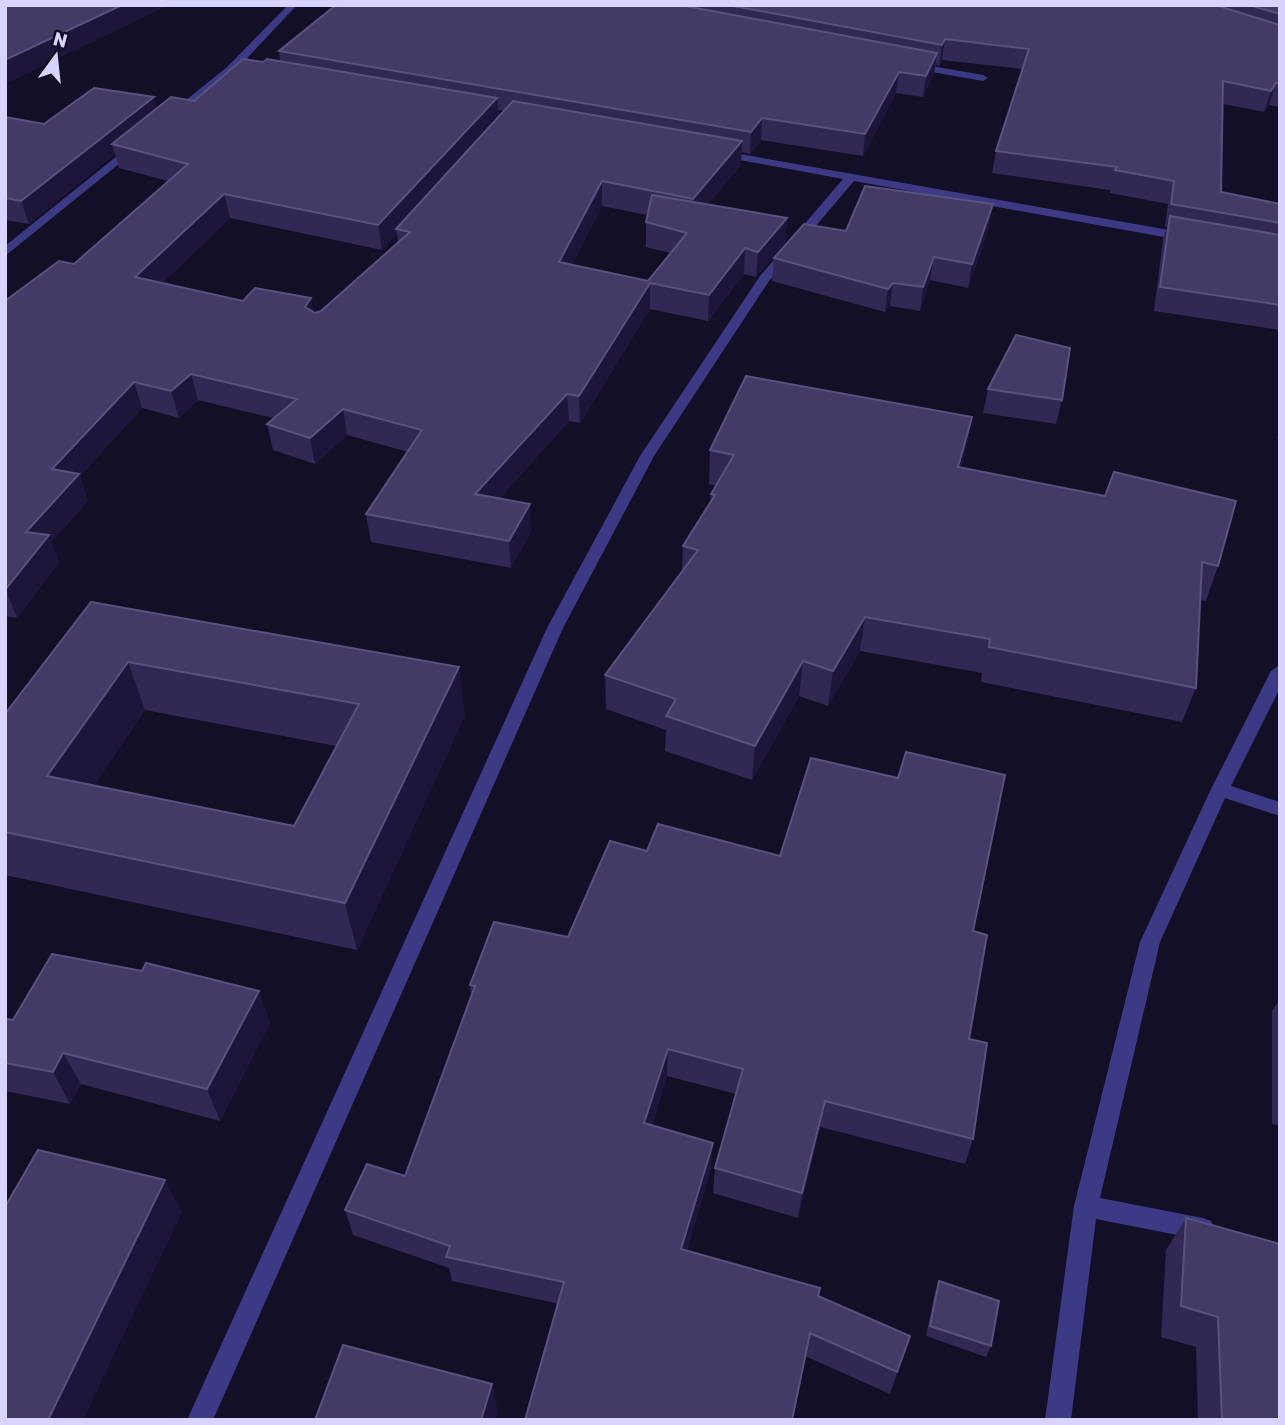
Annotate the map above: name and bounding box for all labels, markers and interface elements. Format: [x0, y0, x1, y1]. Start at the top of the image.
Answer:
north arrow [21, 21, 91, 91]
text: N [51, 27, 70, 53]

